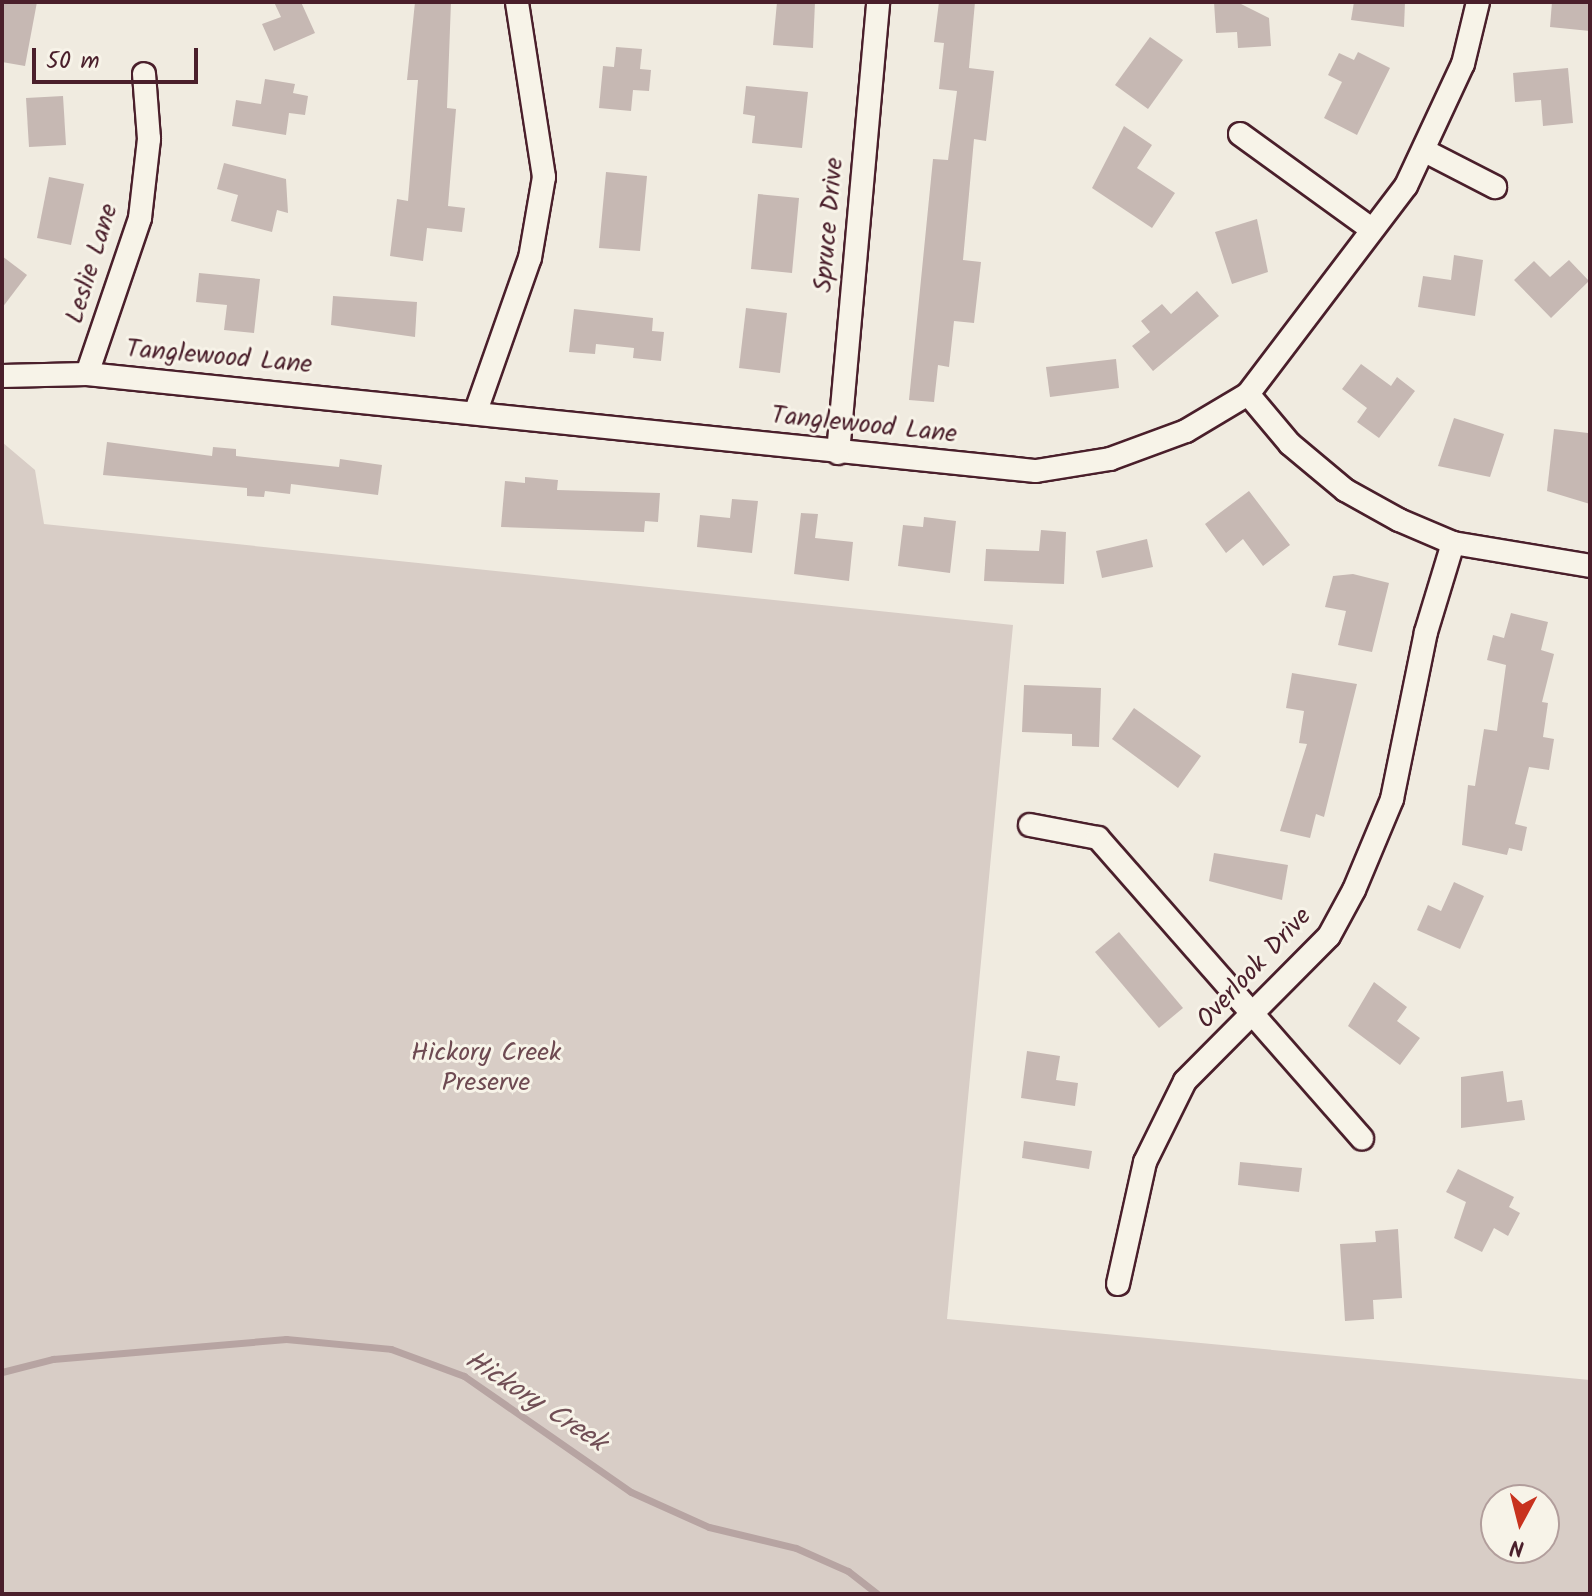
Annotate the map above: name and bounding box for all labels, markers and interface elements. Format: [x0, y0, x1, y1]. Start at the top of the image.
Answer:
scale bar [36, 32, 202, 82]
text: 50 m [46, 42, 100, 81]
street label: Spruce Drive [809, 156, 851, 294]
street label: Leslie Lane [60, 200, 126, 328]
street label: Tanglewood Lane [125, 334, 313, 382]
street label: Tanglewood Lane [769, 401, 959, 451]
street label: Overlook Drive [1191, 902, 1319, 1036]
park label: Hickory Creek Preserve [411, 1038, 561, 1100]
water label: Hickory Creek [458, 1344, 612, 1460]
north arrow [1480, 1484, 1560, 1564]
text: N [1508, 1528, 1526, 1565]

